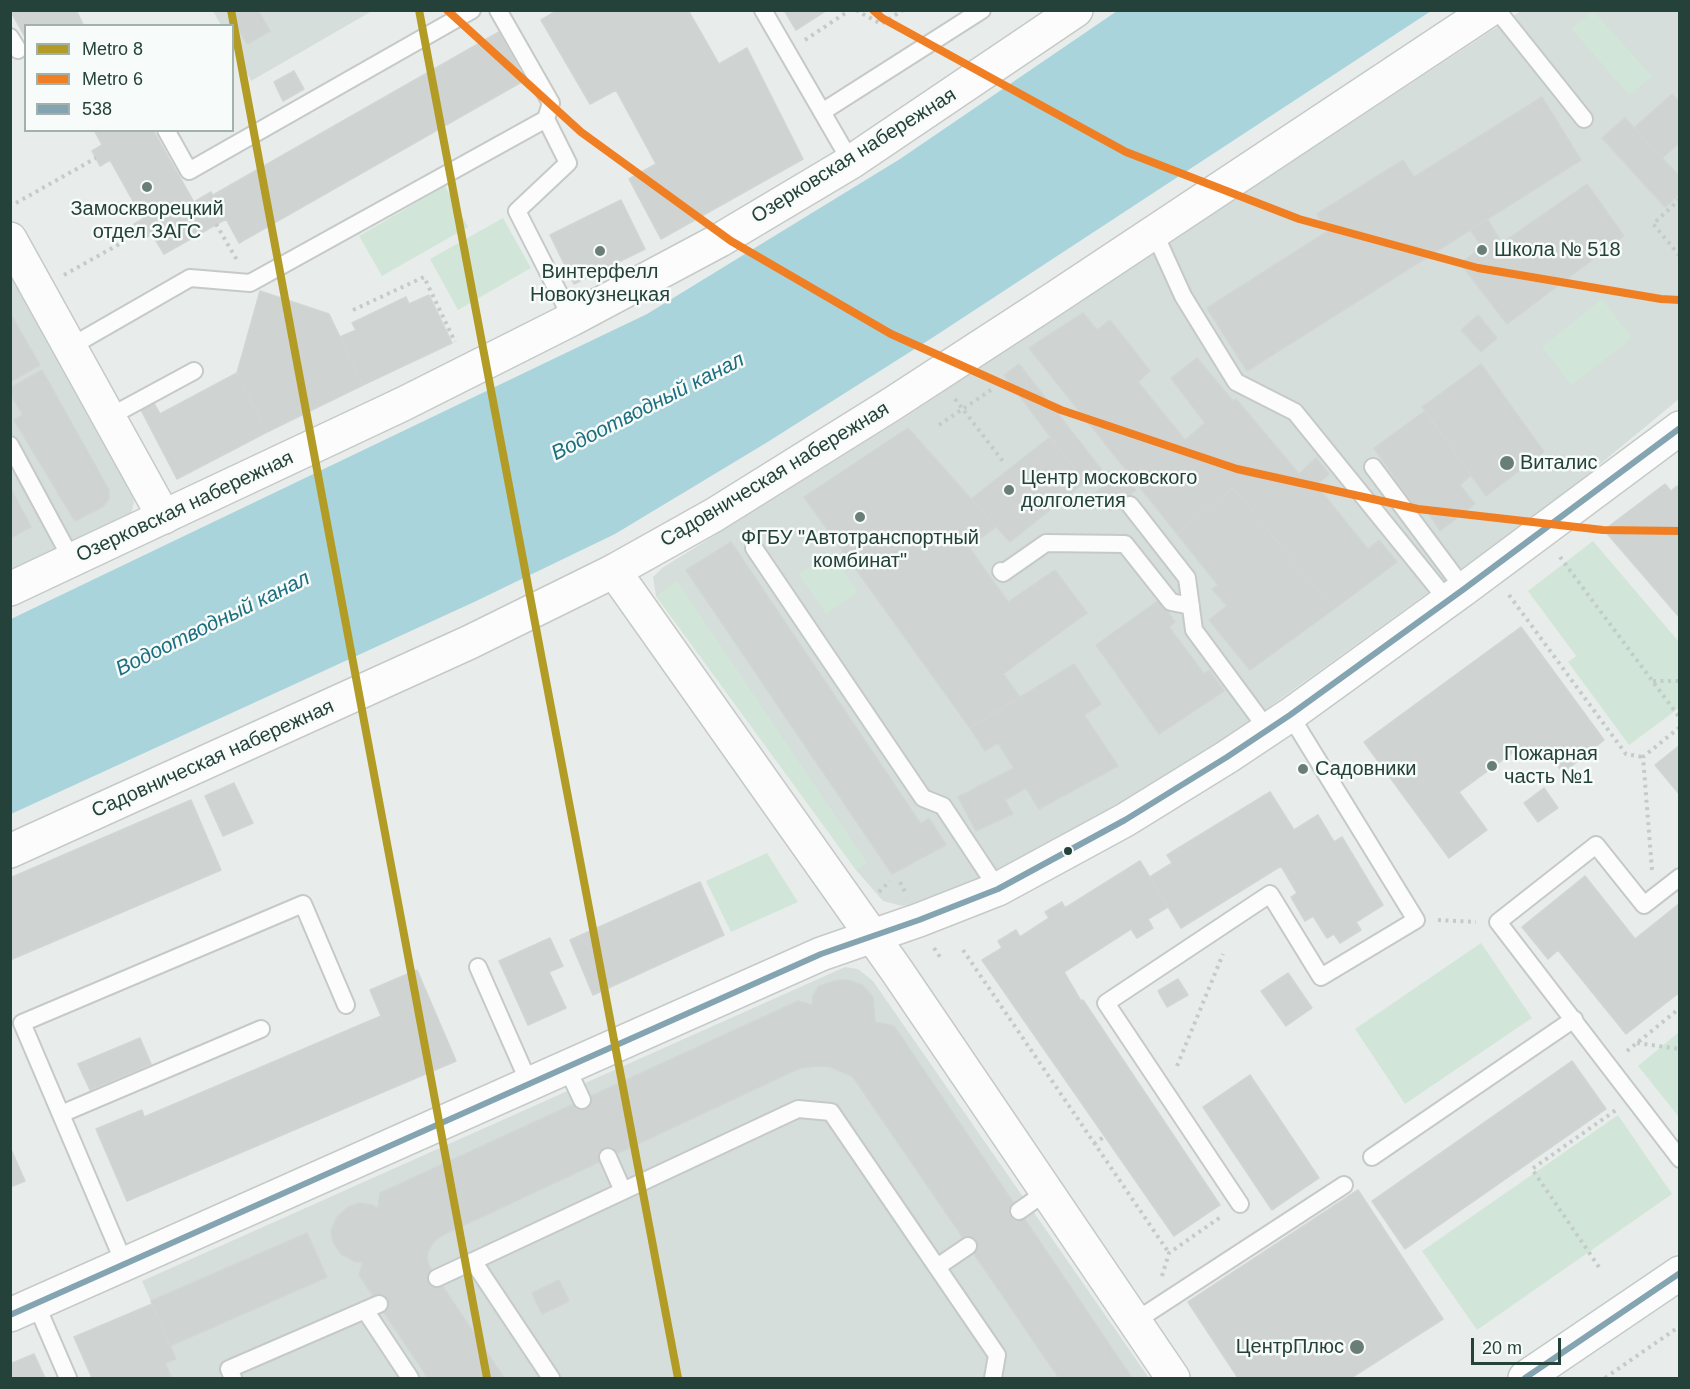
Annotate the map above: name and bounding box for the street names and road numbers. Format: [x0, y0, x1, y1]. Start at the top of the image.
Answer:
street label: Озерковская набережная [747, 83, 961, 229]
street label: Садовническая набережная [656, 397, 894, 553]
street label: Озерковская набережная [73, 446, 297, 568]
street label: Садовническая набережная [88, 695, 338, 823]

